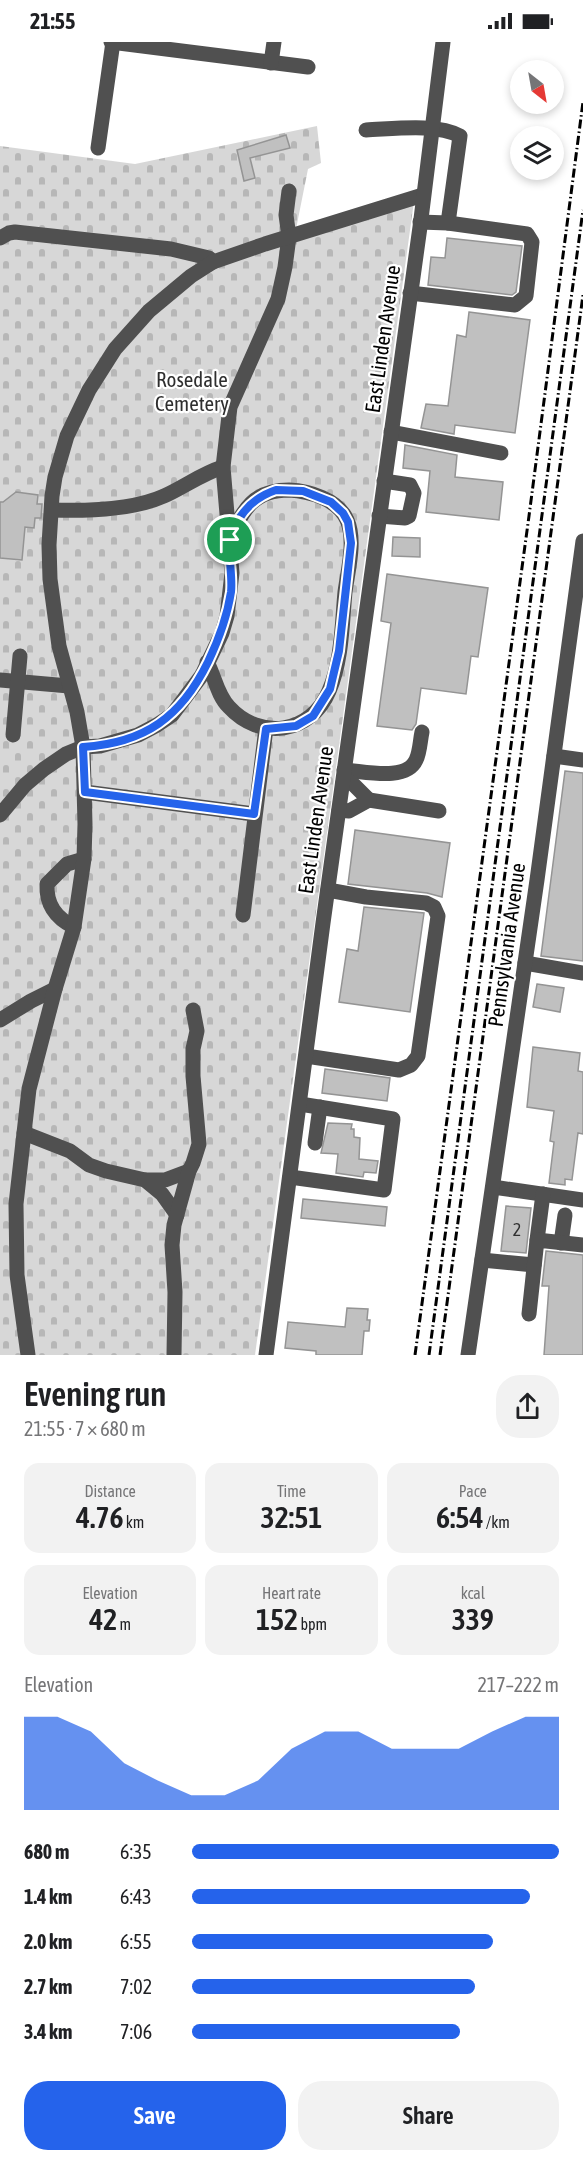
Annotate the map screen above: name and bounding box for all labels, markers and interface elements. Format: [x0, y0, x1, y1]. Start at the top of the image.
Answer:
text: 21:55 [30, 8, 75, 34]
north arrow [510, 60, 564, 114]
map controls [510, 60, 564, 180]
button: layers [510, 126, 564, 180]
street label: East Linden Avenue [360, 263, 404, 414]
park label: Rosedale Cemetery [155, 367, 229, 415]
pin [204, 514, 255, 565]
icon: arrive [213, 523, 246, 556]
street label: East Linden Avenue [293, 744, 337, 895]
street label: Pennsylvania Avenue [483, 861, 529, 1028]
house number: 2 [513, 1219, 521, 1240]
text: Evening run [24, 1375, 166, 1413]
button: share [496, 1375, 559, 1438]
text: 21:55 · 7 × 680 m [24, 1417, 146, 1440]
text: Distance [85, 1482, 136, 1500]
text: Time [277, 1482, 306, 1500]
text: Pace [459, 1482, 487, 1500]
text: 4.76 [76, 1500, 124, 1534]
text: 32:51 [261, 1500, 322, 1534]
text: 6:54 [436, 1500, 484, 1534]
text: km [124, 1513, 144, 1531]
text: /km [484, 1513, 510, 1531]
text: Elevation [82, 1584, 138, 1602]
text: Heart rate [262, 1584, 321, 1602]
text: kcal [461, 1584, 485, 1602]
text: 42 [89, 1602, 117, 1636]
text: 152 [256, 1602, 298, 1636]
text: 339 [452, 1602, 494, 1636]
text: m [117, 1615, 131, 1633]
text: bpm [298, 1615, 327, 1633]
text: Elevation [24, 1673, 93, 1696]
text: 217–222 m [477, 1673, 559, 1696]
text: 680 m [24, 1840, 69, 1863]
text: 6:35 [120, 1840, 152, 1863]
text: 1.4 km [24, 1885, 72, 1908]
text: 6:43 [120, 1885, 152, 1908]
text: 2.0 km [24, 1930, 72, 1953]
text: 6:55 [120, 1930, 152, 1953]
text: 2.7 km [24, 1975, 72, 1998]
text: 7:02 [120, 1975, 152, 1998]
text: 3.4 km [24, 2020, 72, 2043]
text: 7:06 [120, 2020, 152, 2043]
button: Save [24, 2081, 286, 2150]
button: Share [298, 2081, 559, 2150]

